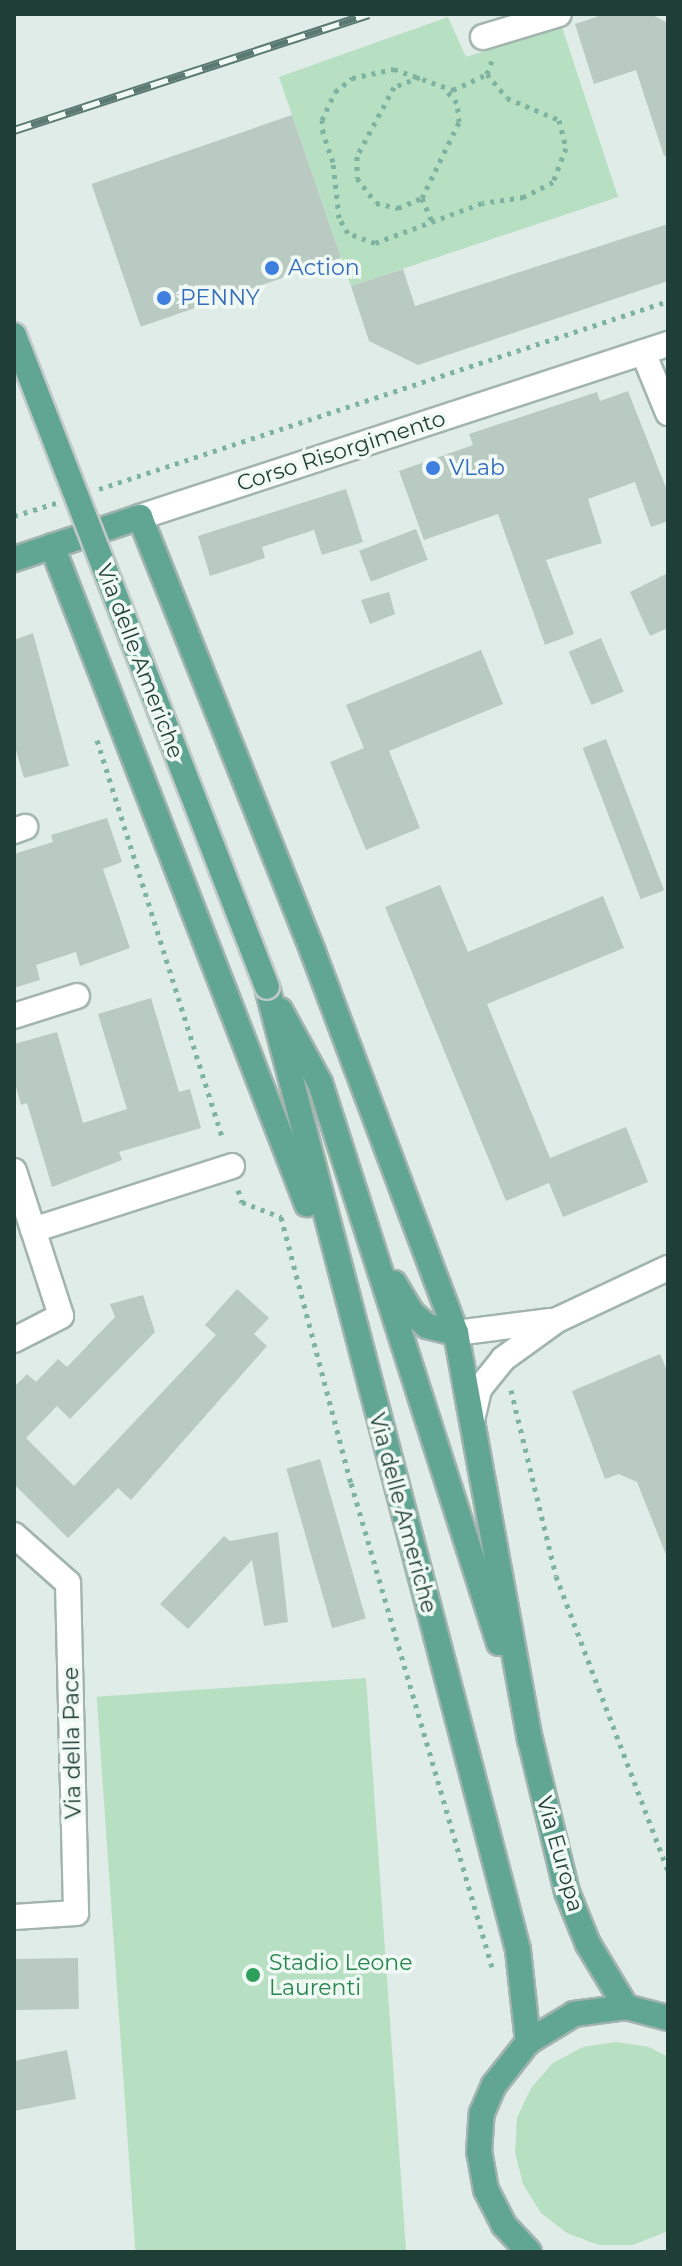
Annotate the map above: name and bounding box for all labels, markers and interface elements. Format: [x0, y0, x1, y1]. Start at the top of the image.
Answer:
place label: Action [288, 255, 360, 281]
marker: Action [263, 259, 281, 277]
place label: PENNY [180, 285, 260, 311]
marker: PENNY [155, 289, 173, 307]
street label: Corso Risorgimento [233, 405, 449, 497]
place label: VLab [449, 455, 505, 481]
marker: VLab [424, 459, 442, 477]
street label: Via delle Americhe [91, 560, 189, 762]
street label: Via delle Americhe [364, 1410, 442, 1616]
street label: Via della Pace [57, 1667, 87, 1819]
street label: Via Europa [531, 1793, 589, 1915]
place label: Stadio Leone Laurenti [269, 1949, 412, 2000]
marker: Stadio Leone Laurenti [244, 1966, 262, 1984]

